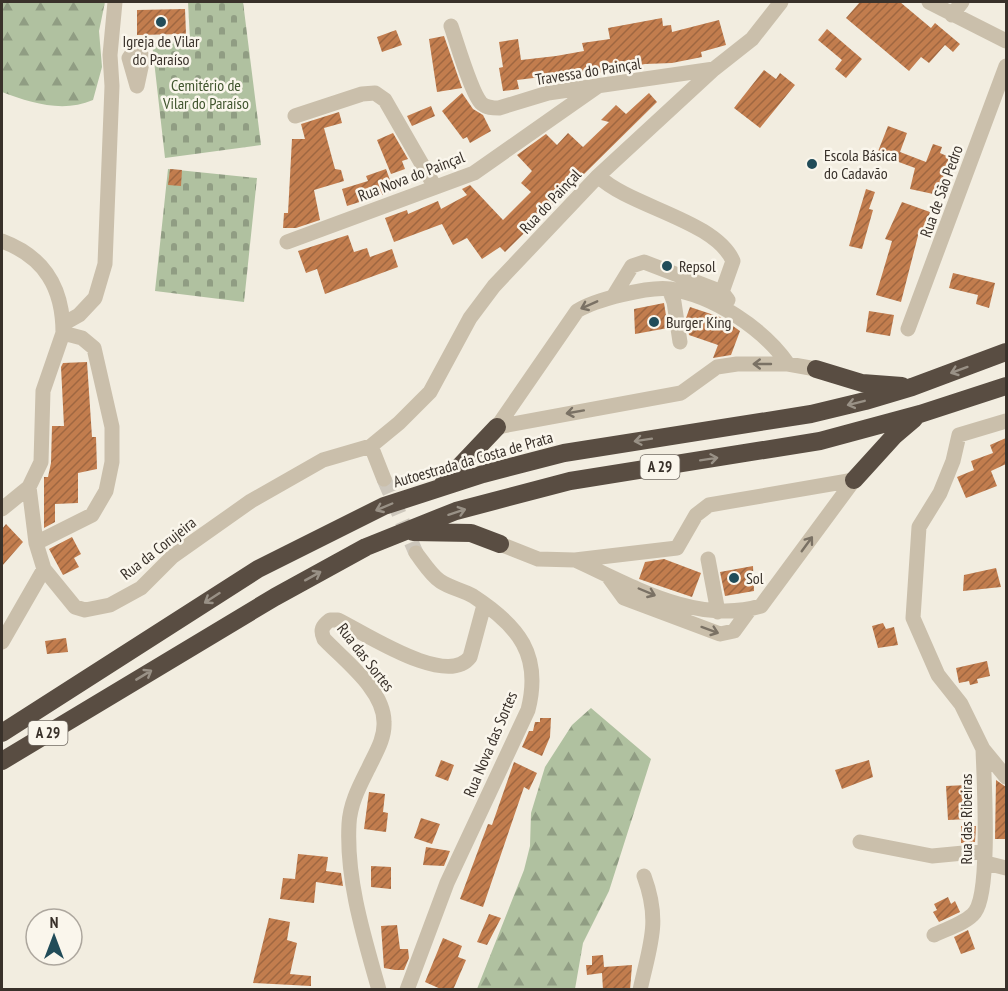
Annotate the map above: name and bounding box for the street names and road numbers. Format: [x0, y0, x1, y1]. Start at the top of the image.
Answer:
street label: Travessa do Painçal [534, 53, 643, 89]
street label: Rua de São Pedro [915, 142, 967, 240]
street label: Rua Nova do Painçal [355, 146, 467, 205]
street label: Rua do Painçal [515, 164, 585, 237]
street label: Autoestrada da Costa de Prata [391, 427, 555, 491]
road number: A 29 [640, 455, 680, 479]
street label: Rua da Corujeira [116, 512, 200, 584]
street label: Rua das Sortes [333, 619, 399, 695]
street label: Rua Nova das Sortes [459, 688, 521, 800]
road number: A 29 [28, 721, 68, 745]
street label: Rua das Ribeiras [956, 774, 976, 864]

